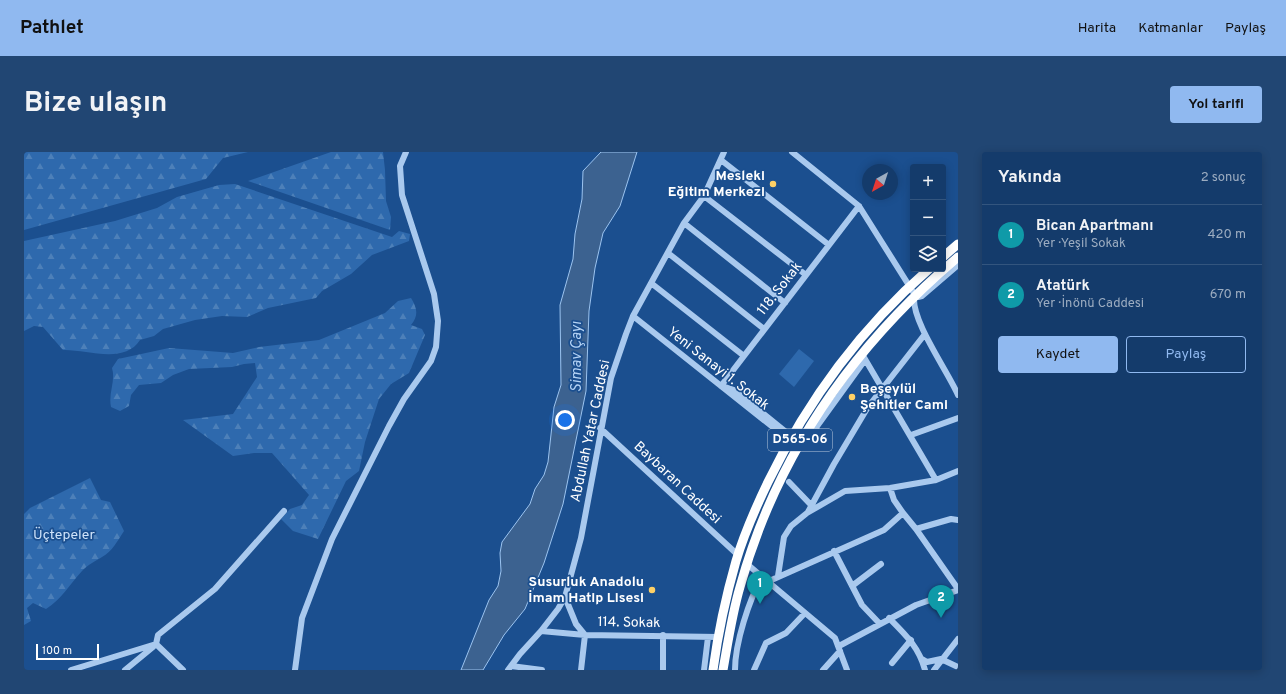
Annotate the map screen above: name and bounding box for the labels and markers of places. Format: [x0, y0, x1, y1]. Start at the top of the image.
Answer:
place label: Mesleki Eğitim Merkezi [668, 168, 765, 201]
marker: Mesleki Eğitim Merkezi [768, 179, 778, 189]
place label: Beşeylül Şehitler Cami [860, 381, 948, 414]
marker: Beşeylül Şehitler Cami [847, 392, 857, 402]
pin: 1 [747, 571, 773, 604]
place label: Susurluk Anadolu İmam Hatip Lisesi [528, 574, 644, 607]
marker: Susurluk Anadolu İmam Hatip Lisesi [647, 585, 657, 595]
pin: 2 [928, 585, 954, 618]

